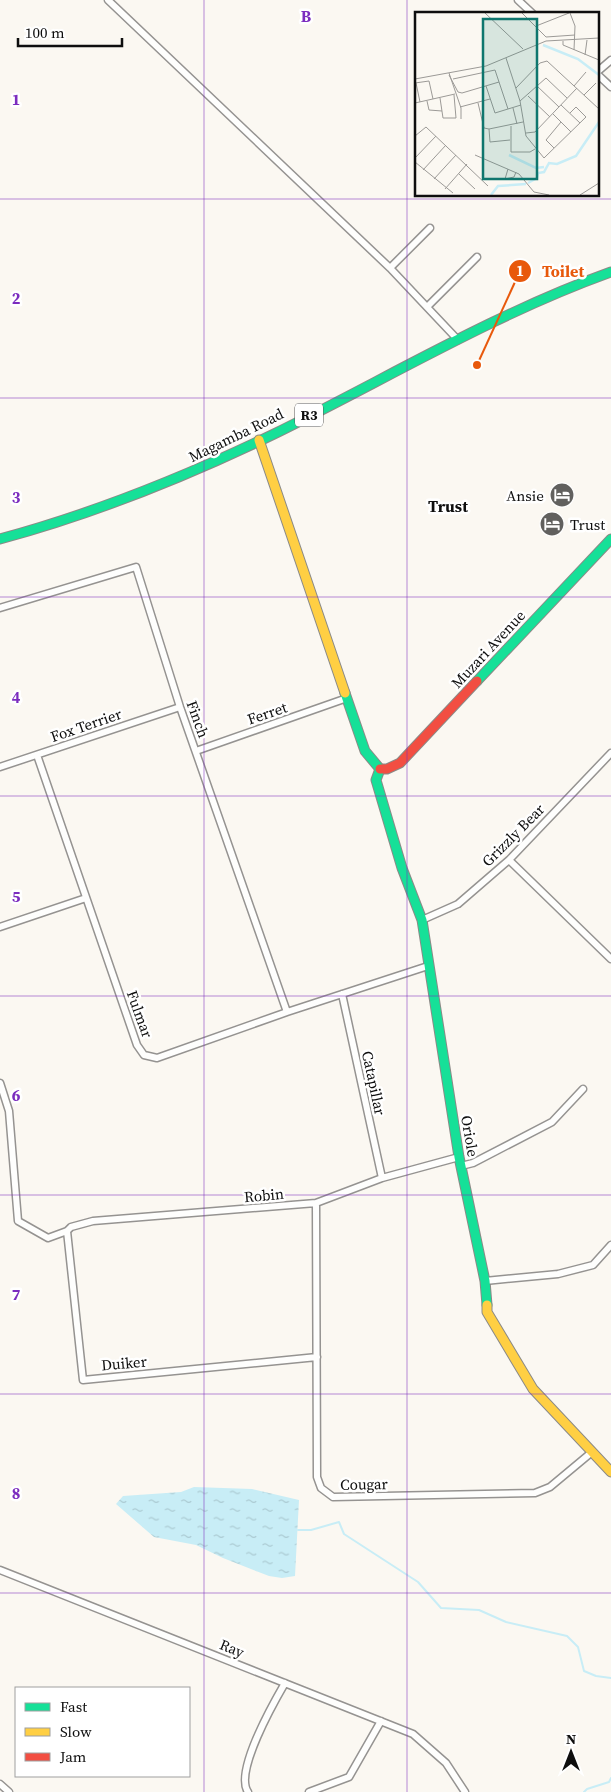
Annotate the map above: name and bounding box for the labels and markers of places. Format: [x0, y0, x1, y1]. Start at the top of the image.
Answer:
callout: Toilet [507, 256, 594, 287]
hotel icon: Ansie [549, 482, 575, 508]
place label: Ansie [506, 485, 544, 506]
hotel icon: Trust [539, 511, 565, 537]
place label: Trust [570, 514, 605, 535]

